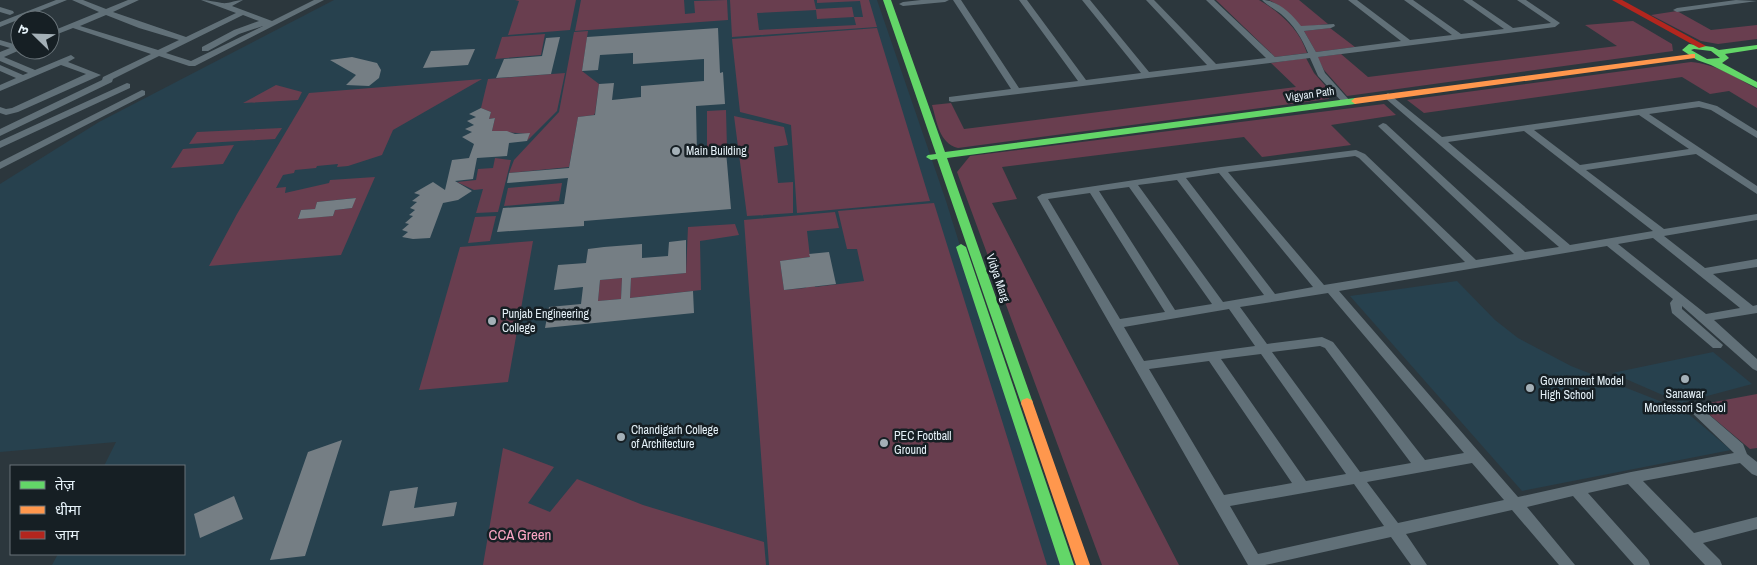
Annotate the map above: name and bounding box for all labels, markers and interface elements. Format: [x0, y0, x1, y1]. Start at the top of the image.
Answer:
north arrow [10, 10, 60, 60]
text: उ [13, 22, 33, 37]
street label: Vigyan Path [1285, 84, 1335, 104]
place label: Main Building [686, 143, 747, 159]
marker: Main Building [670, 145, 682, 157]
street label: Vidya Marg [982, 252, 1014, 305]
place label: Punjab Engineering College [502, 306, 590, 336]
marker: Punjab Engineering College [486, 315, 498, 327]
place label: Government Model High School [1540, 373, 1624, 403]
marker: Sanawar Montessori School [1679, 373, 1691, 385]
marker: Government Model High School [1524, 382, 1536, 394]
place label: Sanawar Montessori School [1644, 386, 1726, 416]
place label: Chandigarh College of Architecture [631, 422, 719, 452]
place label: PEC Football Ground [894, 428, 952, 458]
marker: Chandigarh College of Architecture [615, 431, 627, 443]
marker: PEC Football Ground [878, 437, 890, 449]
legend [10, 465, 185, 555]
text: तेज़ [55, 474, 76, 495]
text: धीमा [55, 499, 82, 520]
text: जाम [55, 524, 80, 545]
park label: CCA Green [489, 524, 551, 545]

